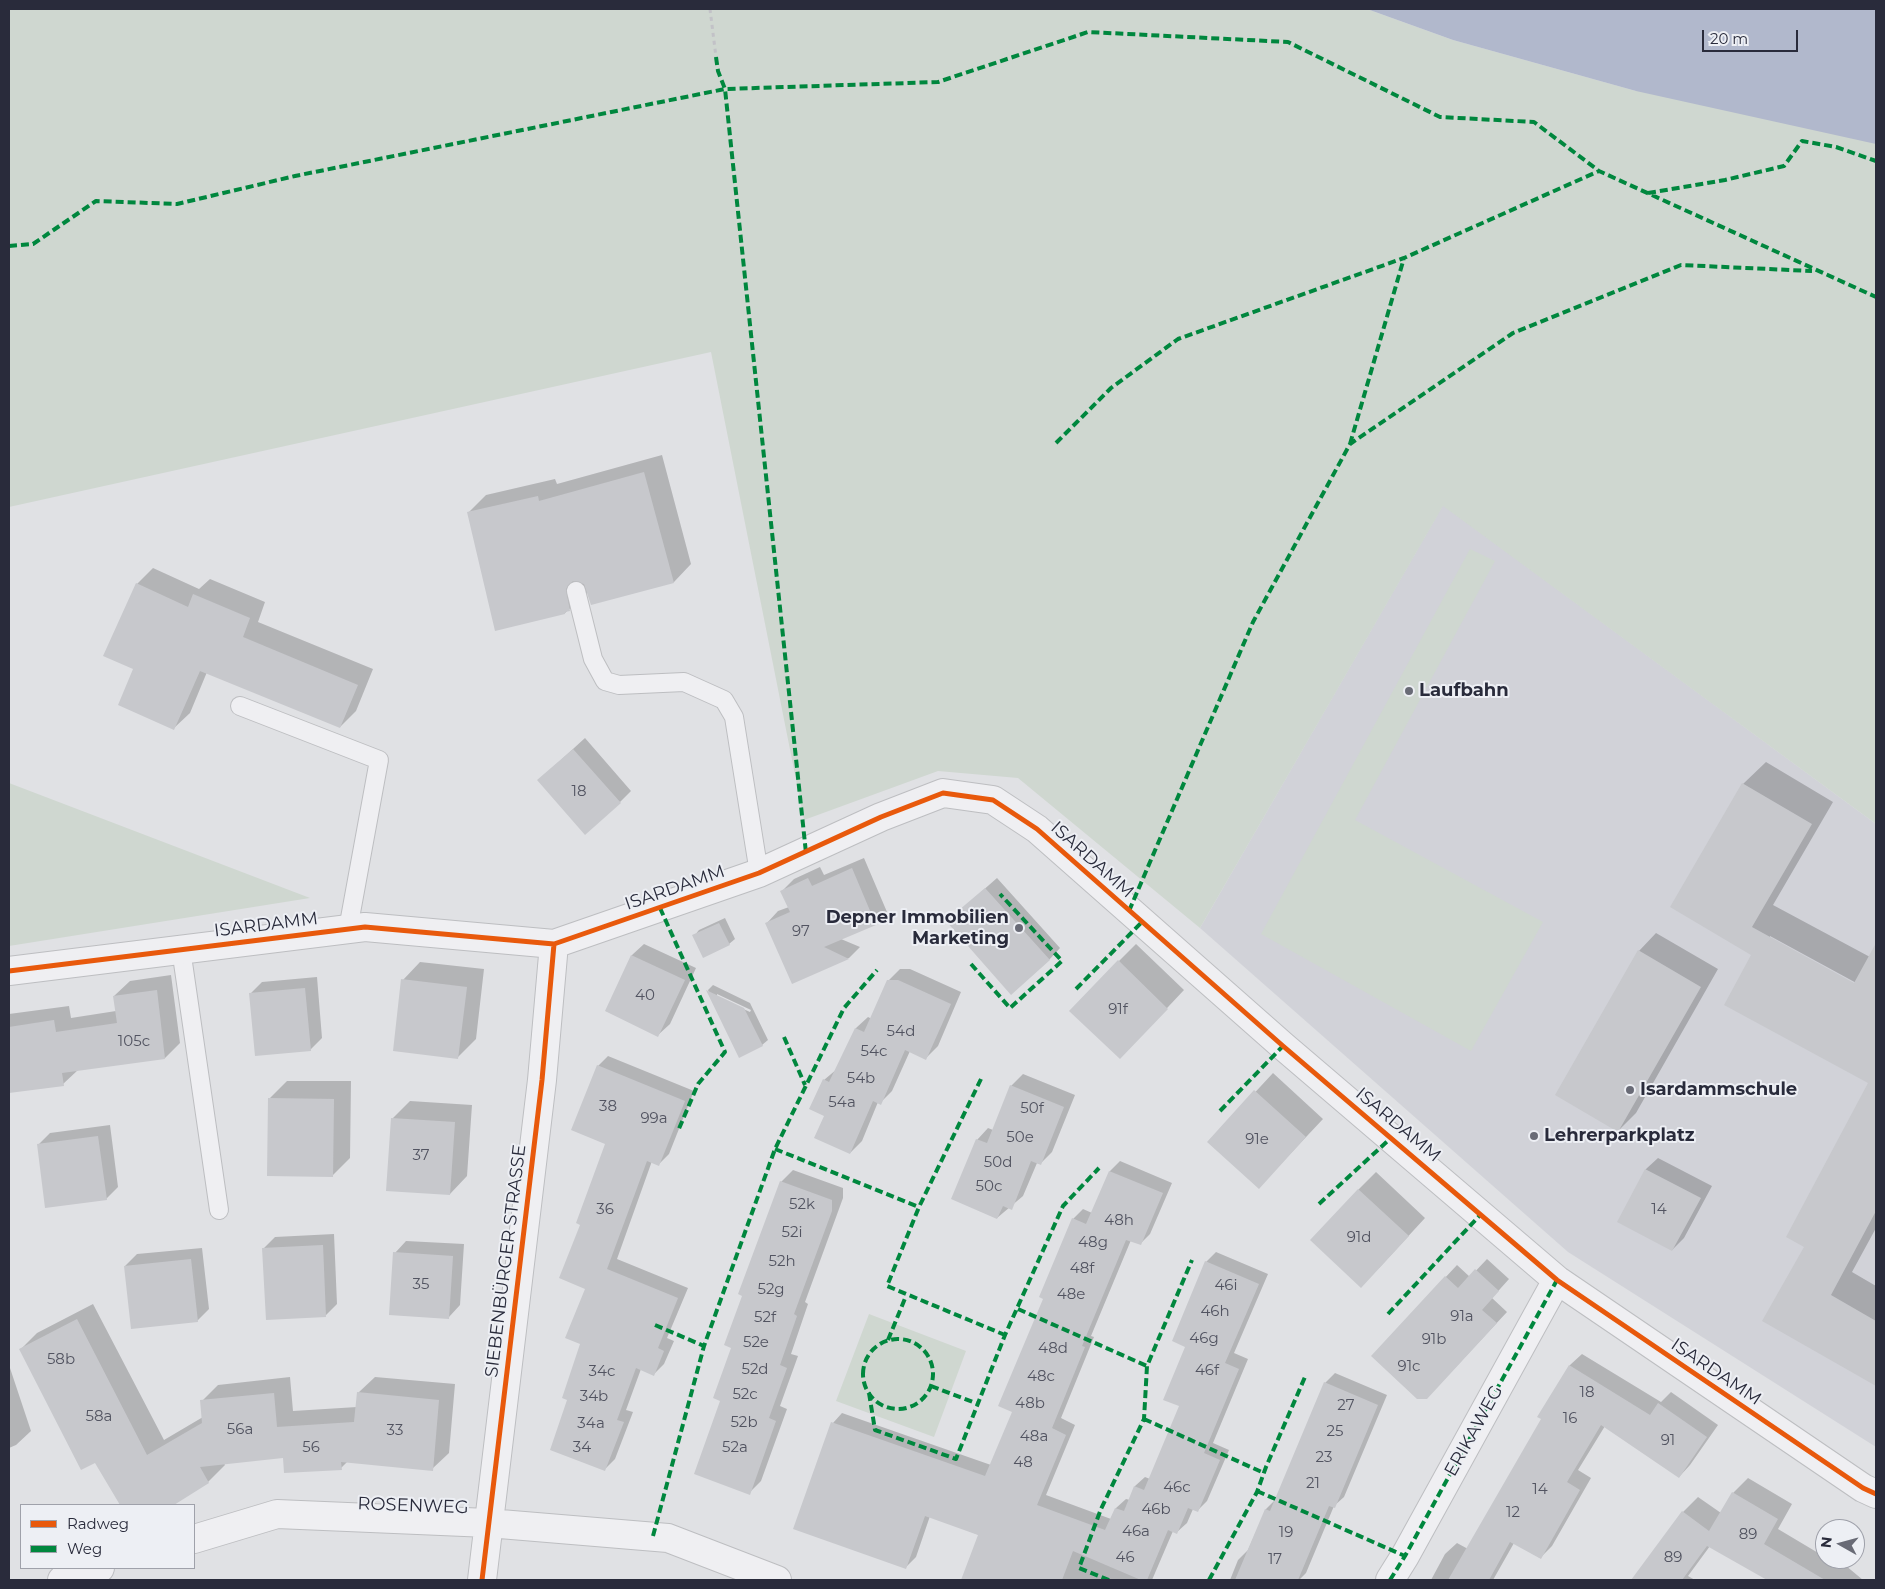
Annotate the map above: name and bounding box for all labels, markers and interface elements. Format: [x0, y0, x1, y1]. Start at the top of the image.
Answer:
scale bar [1705, 20, 1801, 52]
text: 20 m [1710, 29, 1748, 48]
place label: Laufbahn [1419, 680, 1509, 702]
marker: Laufbahn [1403, 685, 1415, 697]
house number: 18 [572, 783, 586, 801]
street label: ISARDAMM [1046, 817, 1138, 903]
street label: ISARDAMM [622, 861, 728, 915]
place label: Depner Immobilien Marketing [826, 907, 1009, 950]
street label: ISARDAMM [213, 908, 319, 942]
marker: Depner Immobilien Marketing [1013, 922, 1025, 934]
house number: 97 [792, 923, 810, 941]
house number: 40 [635, 987, 655, 1005]
house number: 91f [1108, 1001, 1128, 1019]
house number: 54d [887, 1023, 915, 1041]
house number: 105c [118, 1033, 150, 1051]
house number: 54c [860, 1043, 888, 1061]
house number: 54b [847, 1070, 875, 1088]
place label: Isardammschule [1640, 1079, 1797, 1101]
street label: ISARDAMM [1351, 1083, 1445, 1167]
marker: Isardammschule [1624, 1084, 1636, 1096]
house number: 54a [828, 1094, 856, 1112]
house number: 38 [599, 1098, 617, 1116]
house number: 50f [1020, 1100, 1044, 1118]
house number: 99a [640, 1110, 668, 1128]
place label: Lehrerparkplatz [1544, 1125, 1695, 1147]
house number: 50e [1006, 1129, 1034, 1147]
marker: Lehrerparkplatz [1528, 1130, 1540, 1142]
house number: 91e [1245, 1131, 1269, 1149]
street label: SIEBENBÜRGER STRASSE [481, 1143, 531, 1379]
house number: 37 [412, 1147, 430, 1165]
house number: 50d [984, 1154, 1012, 1172]
house number: 50c [976, 1178, 1002, 1196]
house number: 52k [789, 1196, 815, 1214]
house number: 36 [596, 1201, 614, 1219]
house number: 14 [1651, 1201, 1667, 1219]
house number: 48h [1104, 1212, 1134, 1230]
house number: 52i [782, 1224, 802, 1242]
house number: 91d [1347, 1229, 1371, 1247]
house number: 48g [1078, 1234, 1108, 1252]
house number: 52h [768, 1253, 796, 1271]
house number: 48f [1070, 1260, 1094, 1278]
house number: 35 [413, 1276, 429, 1294]
house number: 46i [1214, 1277, 1238, 1295]
house number: 52g [757, 1281, 785, 1299]
house number: 48e [1057, 1286, 1085, 1304]
house number: 46h [1200, 1303, 1230, 1321]
house number: 91a [1450, 1308, 1474, 1326]
house number: 52f [754, 1309, 776, 1327]
house number: 46g [1189, 1330, 1219, 1348]
house number: 91b [1422, 1331, 1446, 1349]
house number: 52e [743, 1334, 769, 1352]
street label: ISARDAMM [1667, 1334, 1765, 1410]
house number: 48d [1038, 1340, 1068, 1358]
house number: 58b [47, 1351, 75, 1369]
house number: 91c [1398, 1358, 1420, 1376]
house number: 52d [742, 1361, 768, 1379]
house number: 46f [1195, 1362, 1219, 1380]
house number: 34c [588, 1363, 616, 1381]
house number: 48c [1027, 1368, 1055, 1386]
street label: ERIKAWEG [1440, 1382, 1508, 1480]
house number: 18 [1580, 1384, 1594, 1402]
house number: 52c [732, 1386, 758, 1404]
house number: 34b [580, 1388, 608, 1406]
house number: 48b [1015, 1395, 1045, 1413]
house number: 27 [1337, 1397, 1355, 1415]
house number: 58a [86, 1408, 112, 1426]
house number: 16 [1563, 1410, 1577, 1428]
house number: 52b [730, 1414, 758, 1432]
house number: 34a [577, 1415, 605, 1433]
house number: 56a [227, 1421, 253, 1439]
house number: 33 [387, 1422, 403, 1440]
house number: 25 [1326, 1423, 1344, 1441]
house number: 48a [1020, 1428, 1048, 1446]
house number: 91 [1661, 1432, 1675, 1450]
house number: 56 [302, 1439, 320, 1457]
house number: 34 [573, 1439, 591, 1457]
house number: 52a [722, 1439, 748, 1457]
house number: 23 [1316, 1449, 1332, 1467]
house number: 48 [1013, 1454, 1033, 1472]
house number: 21 [1306, 1475, 1320, 1493]
house number: 46c [1163, 1479, 1191, 1497]
house number: 14 [1532, 1481, 1548, 1499]
street label: ROSENWEG [357, 1493, 469, 1519]
house number: 46b [1141, 1501, 1171, 1519]
legend [20, 1504, 195, 1569]
house number: 12 [1506, 1504, 1520, 1522]
text: Radweg [67, 1514, 129, 1533]
north arrow [1815, 1519, 1865, 1569]
house number: 46a [1122, 1523, 1150, 1541]
house number: 19 [1279, 1524, 1293, 1542]
house number: 89 [1739, 1526, 1757, 1544]
text: N [1816, 1536, 1836, 1549]
text: Weg [67, 1539, 102, 1558]
house number: 46 [1115, 1549, 1135, 1567]
house number: 89 [1664, 1549, 1682, 1567]
house number: 17 [1268, 1551, 1282, 1569]

